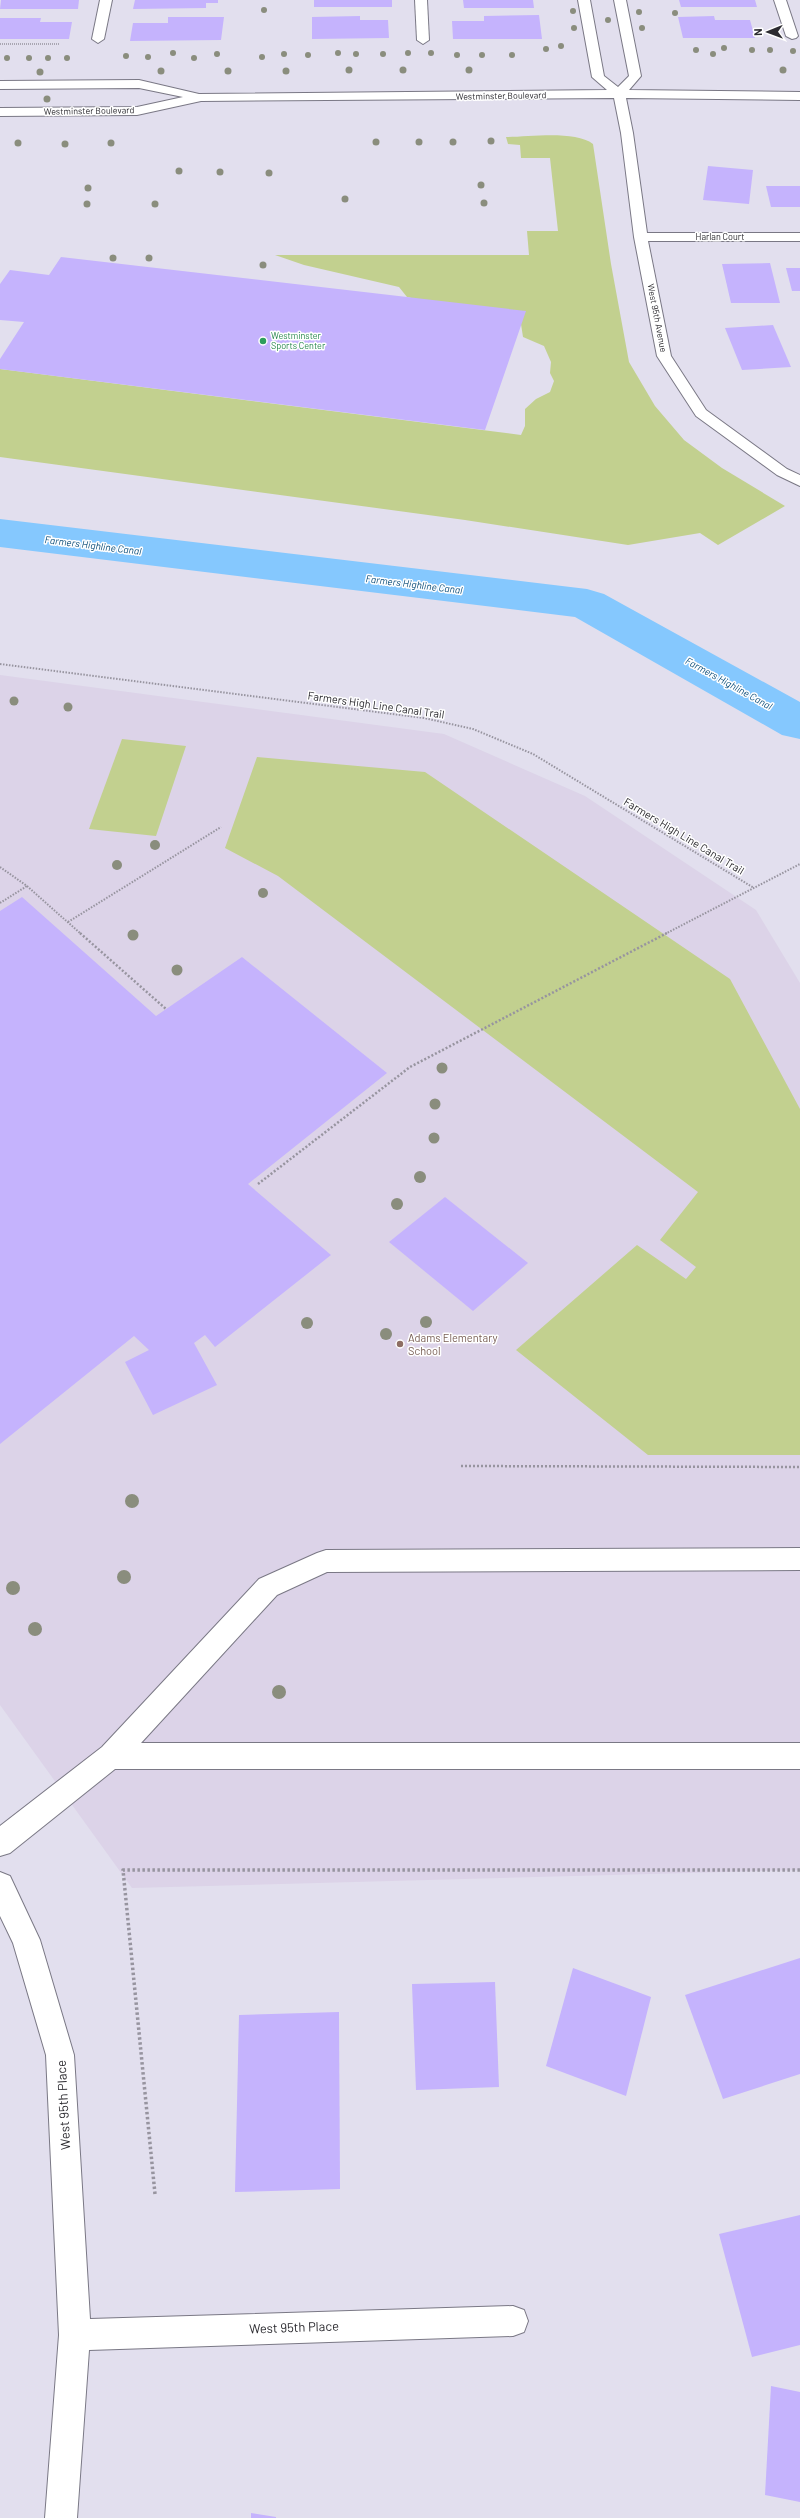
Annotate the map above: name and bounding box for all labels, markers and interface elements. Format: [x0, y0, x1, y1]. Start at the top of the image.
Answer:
north arrow [748, 12, 788, 52]
text: N [751, 28, 764, 36]
street label: Westminster Boulevard [456, 89, 547, 102]
street label: Westminster Boulevard [44, 104, 135, 117]
street label: Harlan Court [696, 231, 744, 242]
street label: West 95th Avenue [645, 283, 670, 353]
place label: Westminster Sports Center [271, 330, 326, 351]
marker: Westminster Sports Center [258, 336, 268, 346]
water label: Farmers Highline Canal [44, 533, 143, 557]
water label: Farmers Highline Canal [365, 572, 464, 596]
water label: Farmers Highline Canal [683, 654, 775, 712]
street label: Farmers High Line Canal Trail [307, 688, 445, 721]
street label: Farmers High Line Canal Trail [622, 794, 747, 877]
place label: Adams Elementary School [408, 1331, 498, 1357]
marker: Adams Elementary School [395, 1339, 405, 1349]
street label: West 95th Place [53, 2060, 73, 2150]
street label: West 95th Place [249, 2317, 339, 2337]

